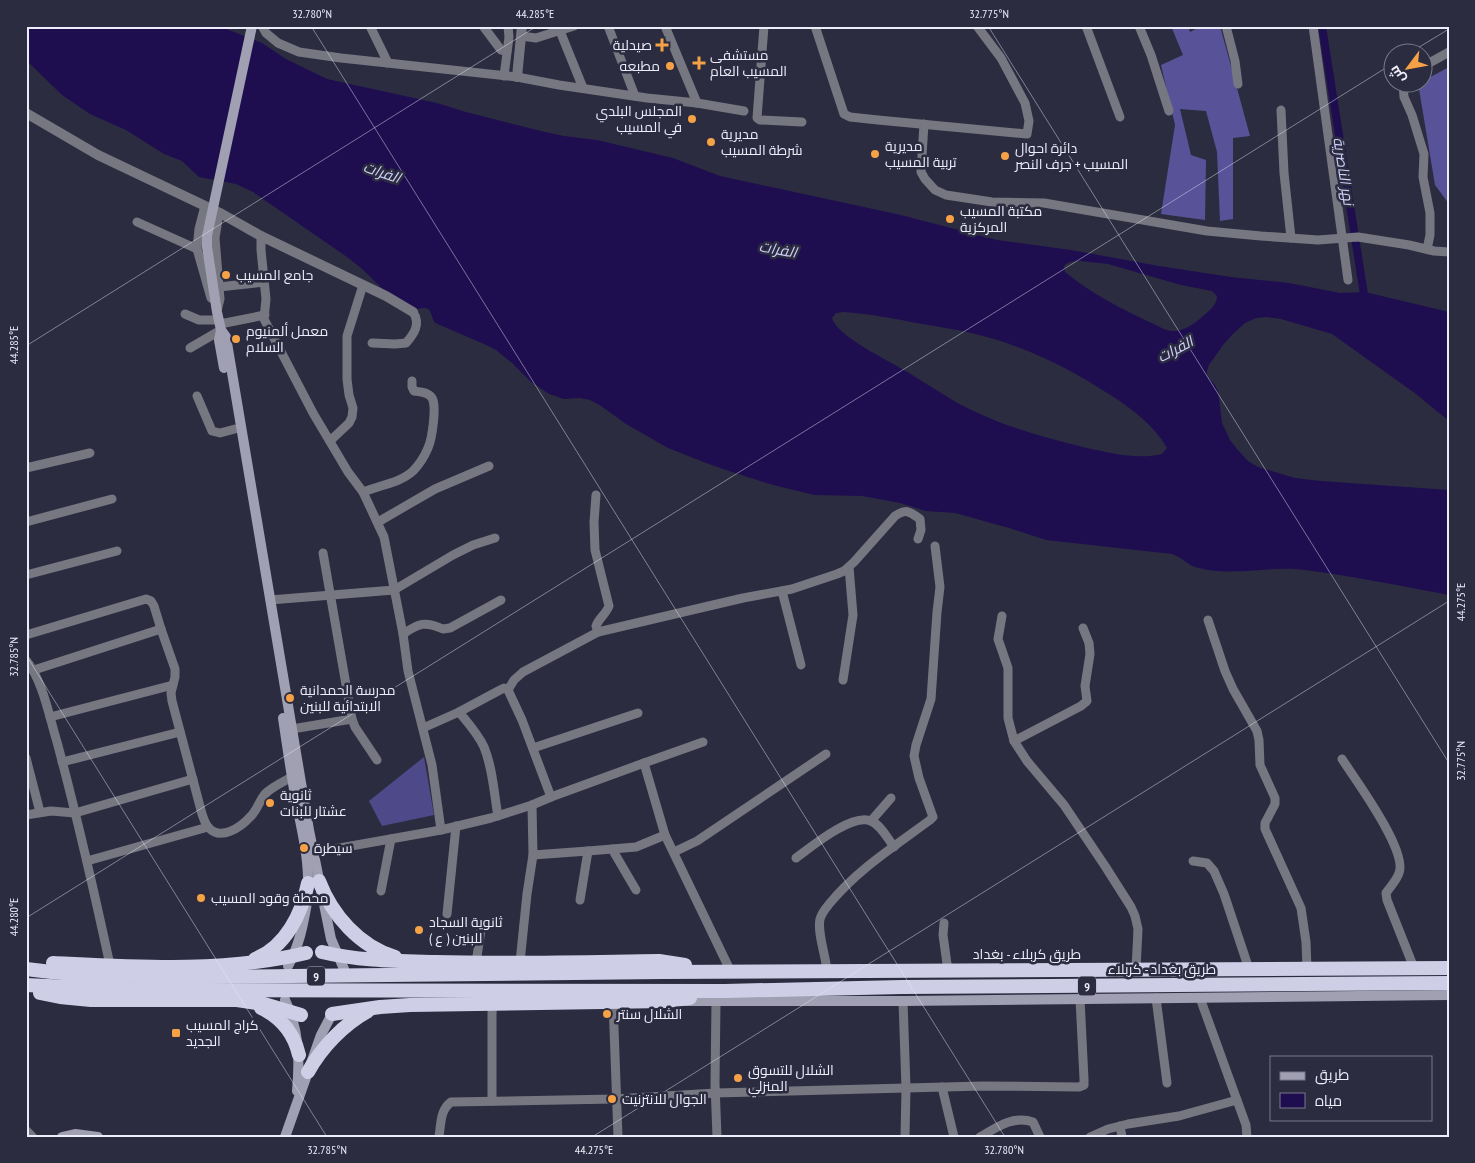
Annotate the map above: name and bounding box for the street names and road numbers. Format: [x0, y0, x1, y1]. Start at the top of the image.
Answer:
street label: طريق كربلاء - بغداد [973, 945, 1081, 963]
street label: طريق بغداد - كربلاء [1108, 960, 1216, 978]
road number: 9 [307, 966, 325, 986]
road number: 9 [1078, 976, 1096, 996]

